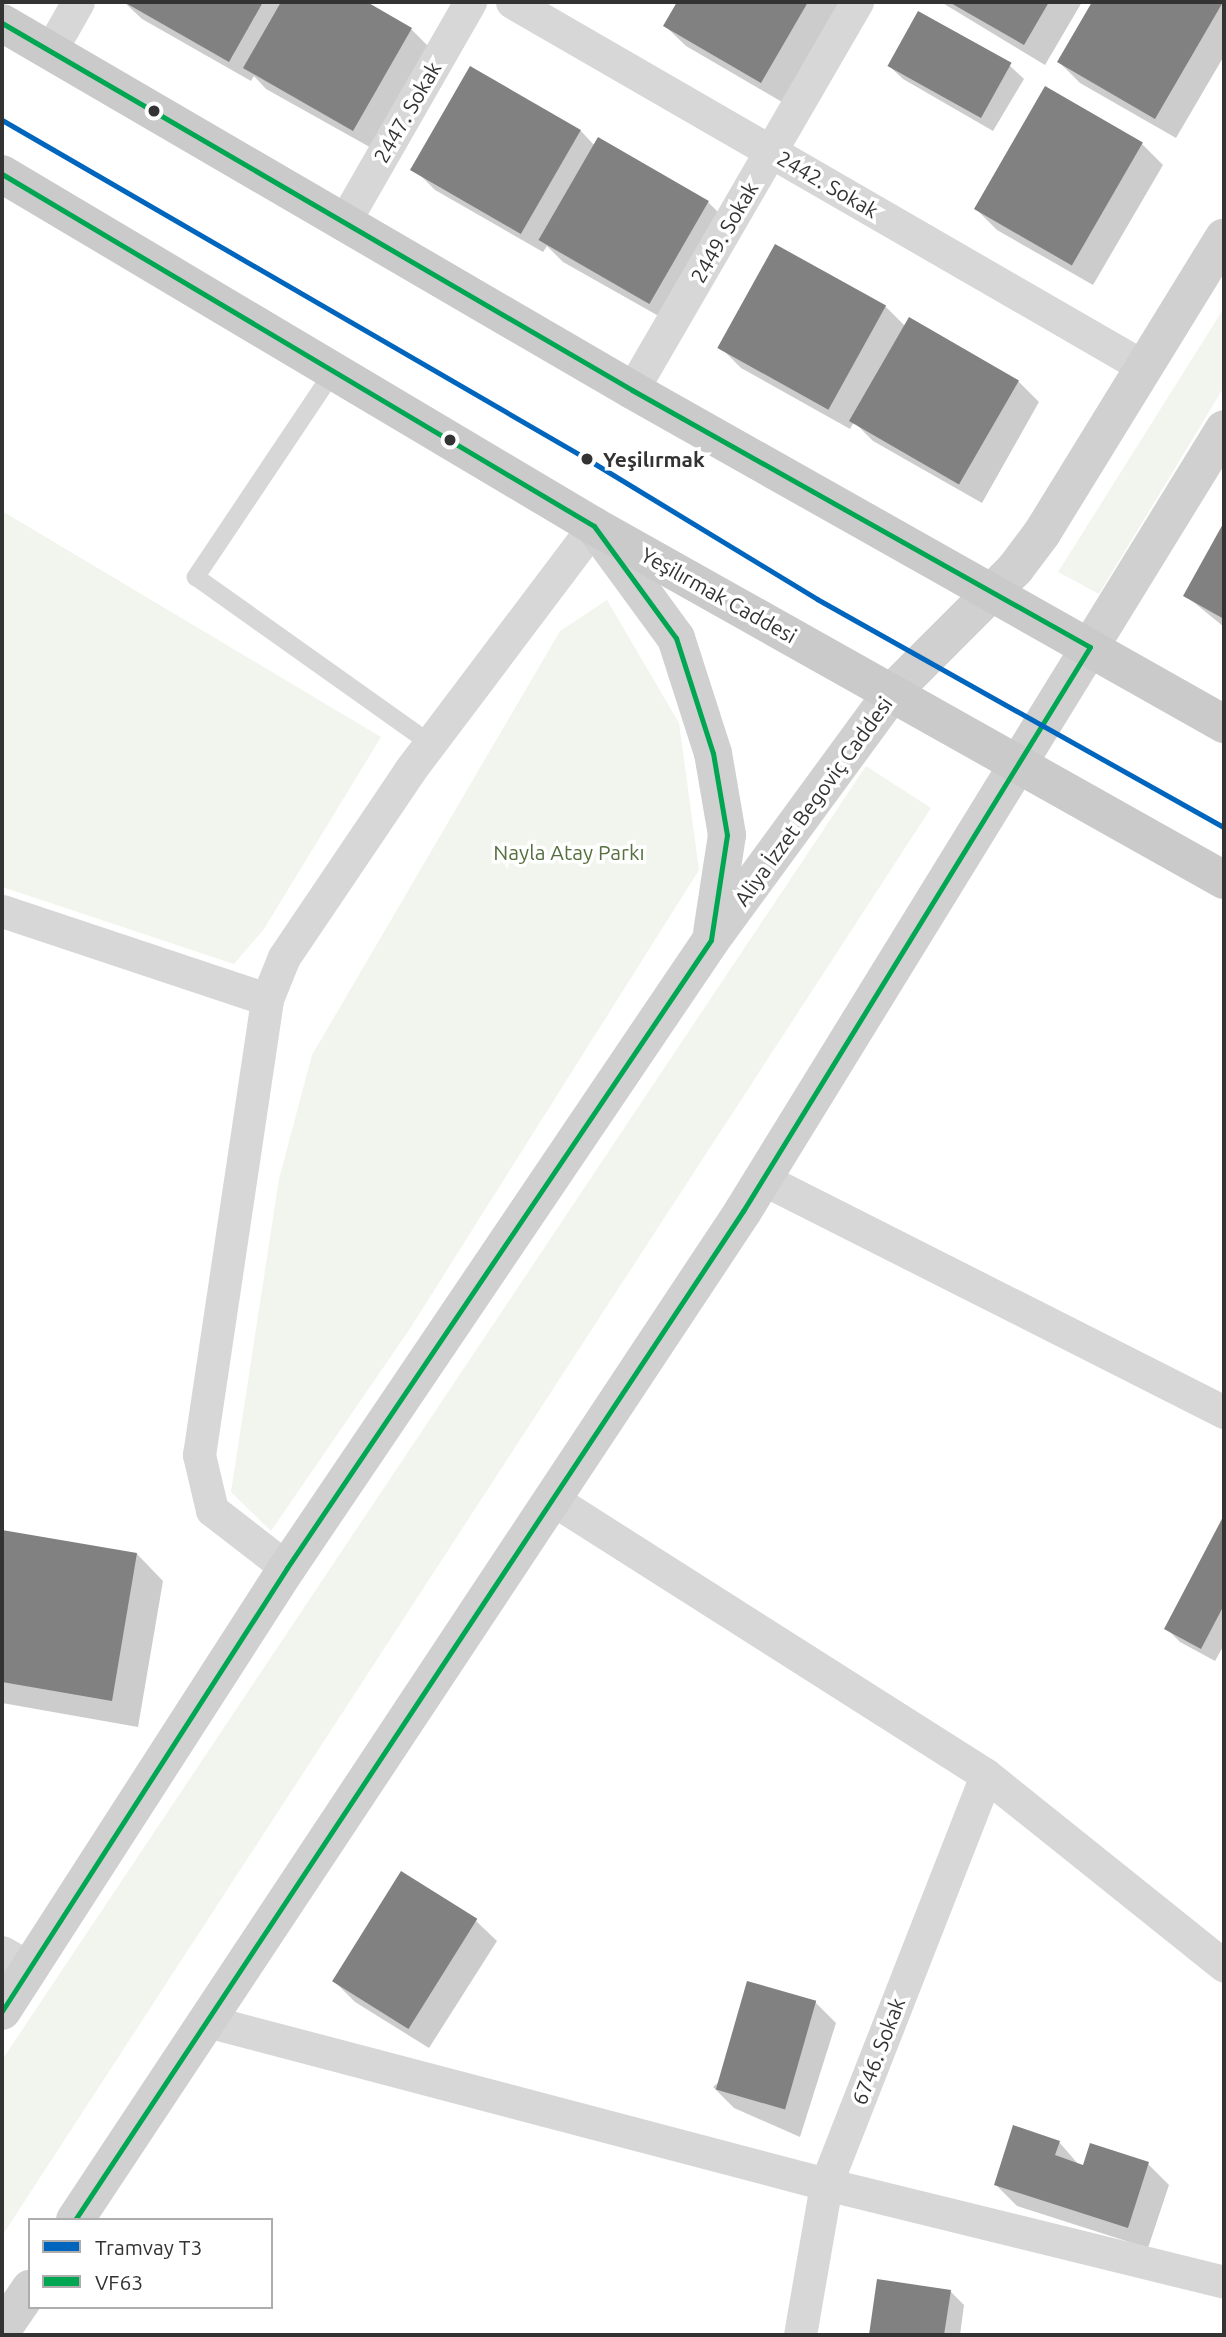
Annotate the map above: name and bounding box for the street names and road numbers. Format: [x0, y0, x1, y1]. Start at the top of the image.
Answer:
street label: 2447. Sokak [368, 57, 446, 167]
street label: 2442. Sokak [773, 145, 883, 223]
street label: 2449. Sokak [685, 177, 763, 287]
street label: Yeşilırmak Caddesi [637, 542, 801, 648]
street label: Aliya İzzet Begoviç Caddesi [729, 692, 897, 910]
street label: 6746. Sokak [846, 1994, 910, 2108]

